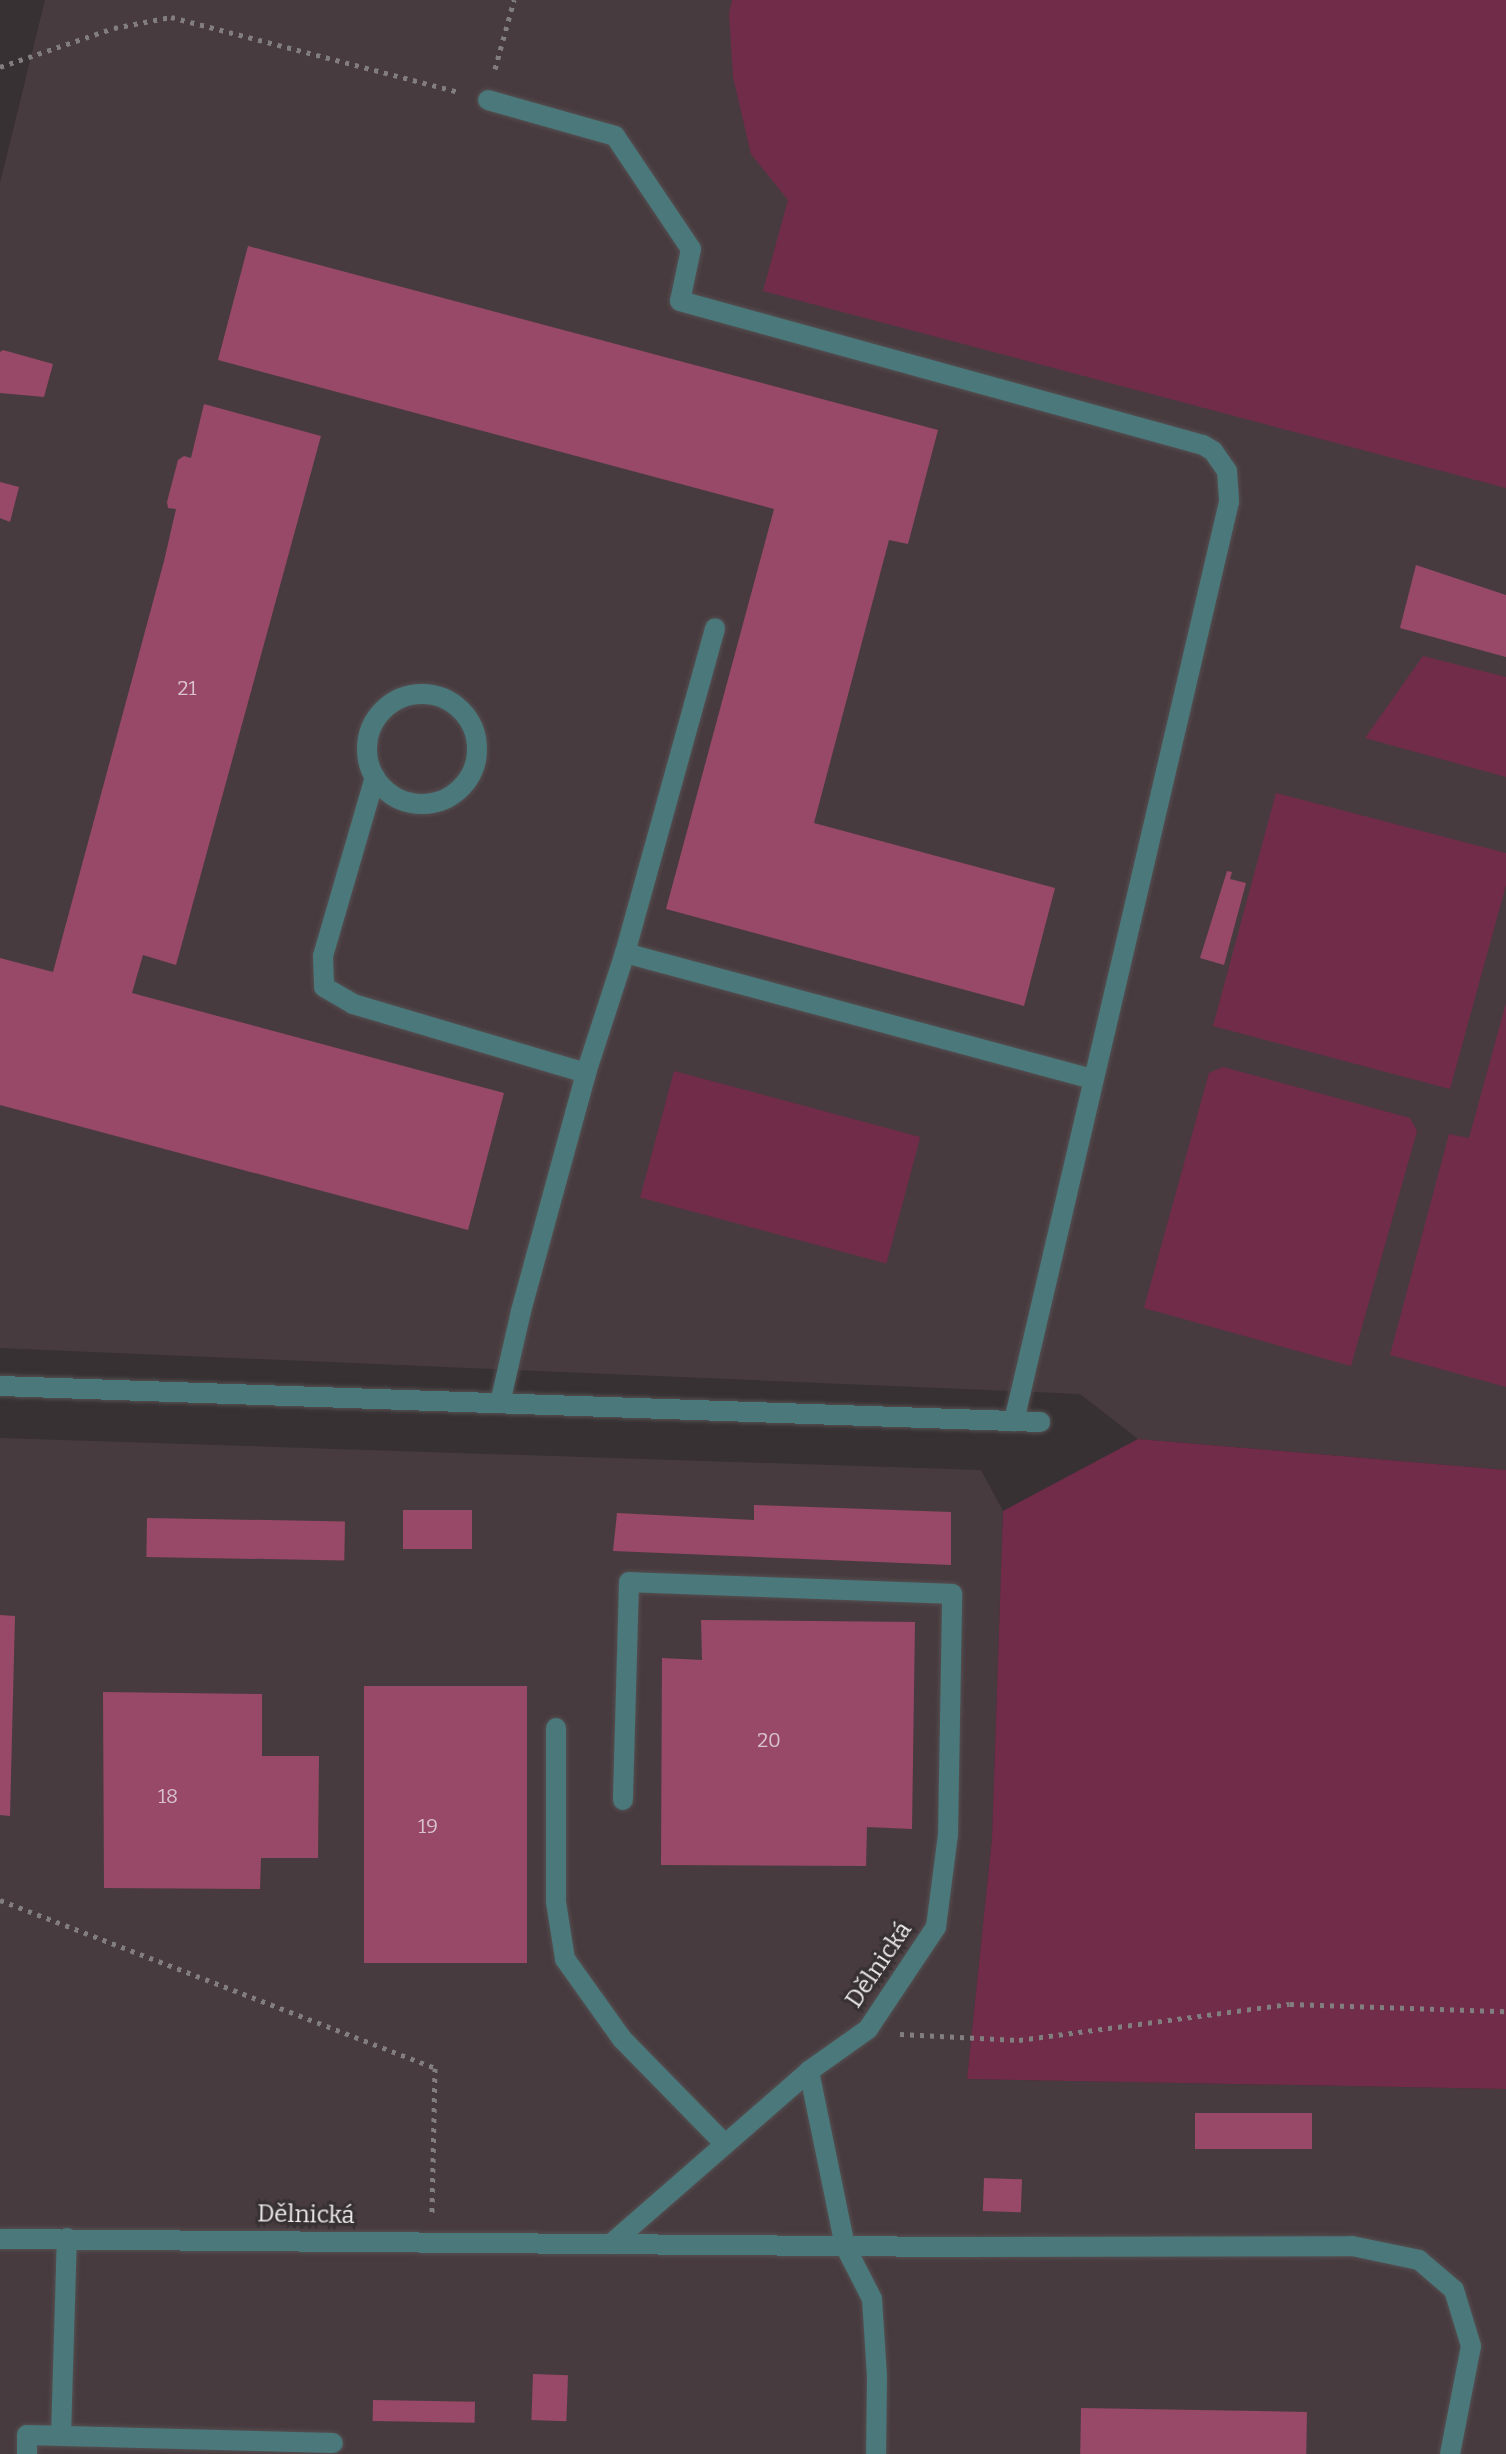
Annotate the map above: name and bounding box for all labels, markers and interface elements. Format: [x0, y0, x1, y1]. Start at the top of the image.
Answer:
house number: 21 [178, 676, 196, 700]
house number: 20 [757, 1728, 781, 1752]
house number: 18 [158, 1784, 178, 1808]
house number: 19 [418, 1814, 438, 1838]
street label: Dělnická [840, 1917, 918, 2013]
street label: Dělnická [257, 2200, 355, 2230]

